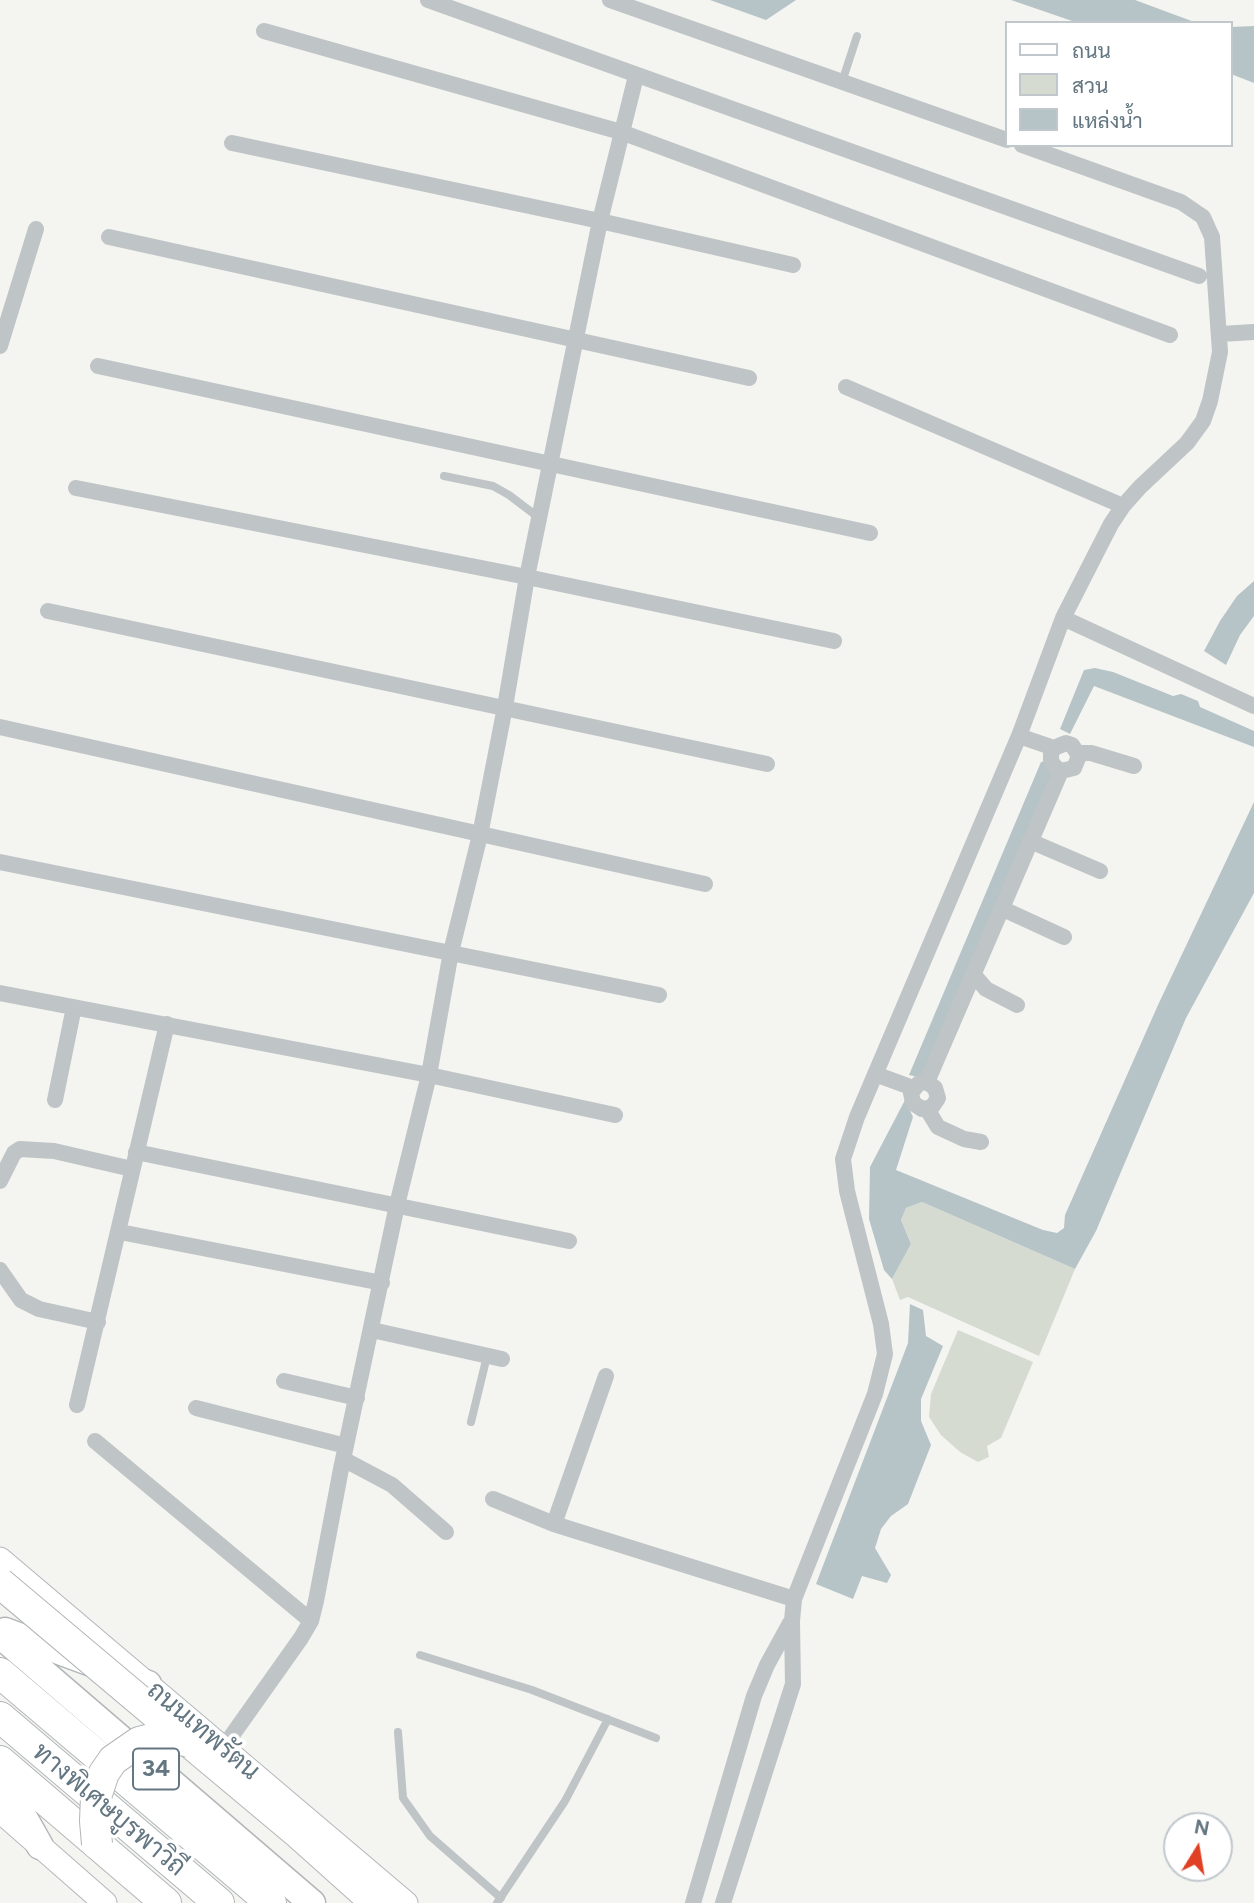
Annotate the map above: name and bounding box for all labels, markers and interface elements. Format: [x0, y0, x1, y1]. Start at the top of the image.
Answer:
legend [1006, 21, 1233, 147]
text: ถนน [1072, 38, 1111, 63]
text: สวน [1072, 73, 1108, 98]
text: แหล่งน้ำ [1072, 108, 1143, 133]
street label: ถนนเทพรัตน [140, 1675, 266, 1787]
street label: ทางพิเศษบูรพาวิถี [26, 1737, 192, 1883]
road number: 34 [133, 1749, 179, 1790]
north arrow [1163, 1812, 1233, 1882]
text: N [1192, 1815, 1211, 1841]

